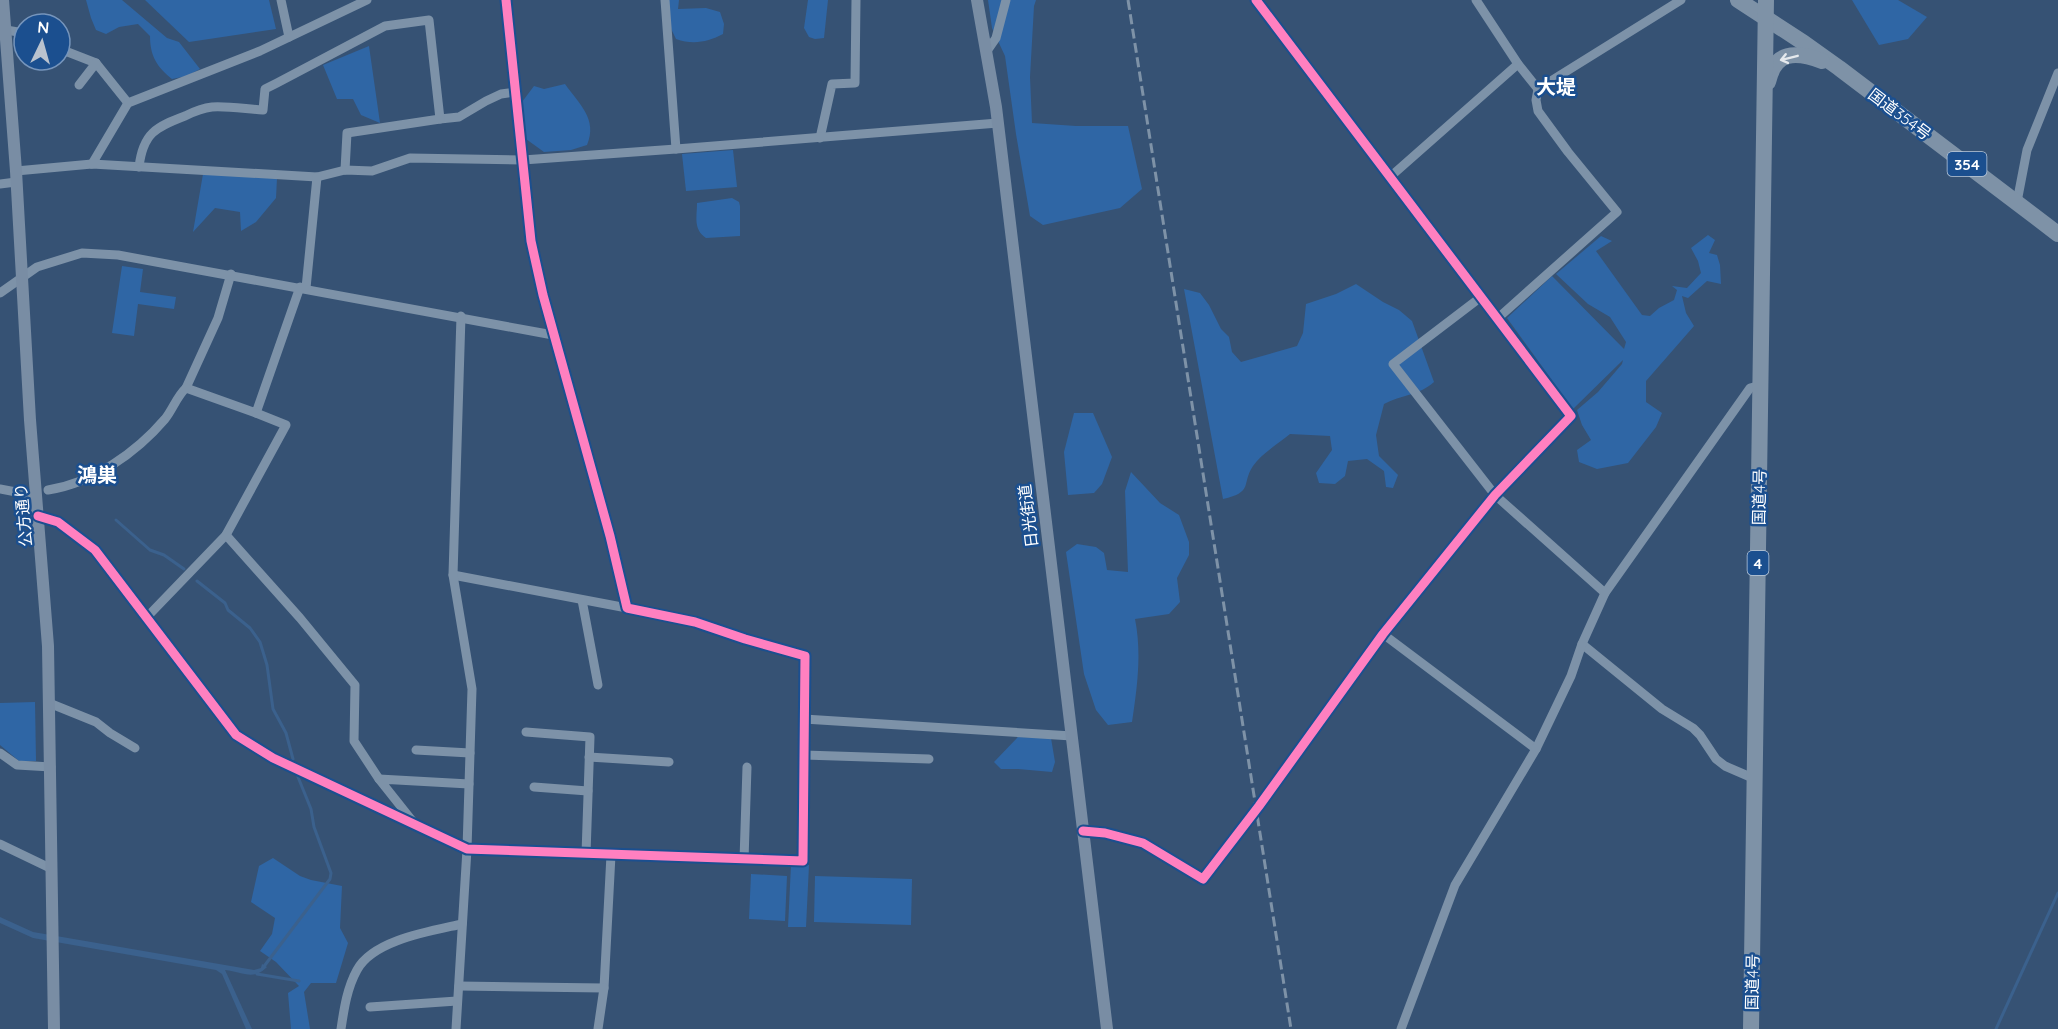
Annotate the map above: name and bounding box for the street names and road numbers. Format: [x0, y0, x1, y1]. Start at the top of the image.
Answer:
street label: 国道354号 [1865, 84, 1935, 144]
road number: 354 [1948, 152, 1986, 176]
street label: 国道4号 [1749, 469, 1769, 525]
street label: 公方通り [10, 482, 36, 548]
street label: 日光街道 [1014, 483, 1042, 549]
road number: 4 [1748, 551, 1768, 575]
street label: 国道4号 [1742, 954, 1762, 1010]

